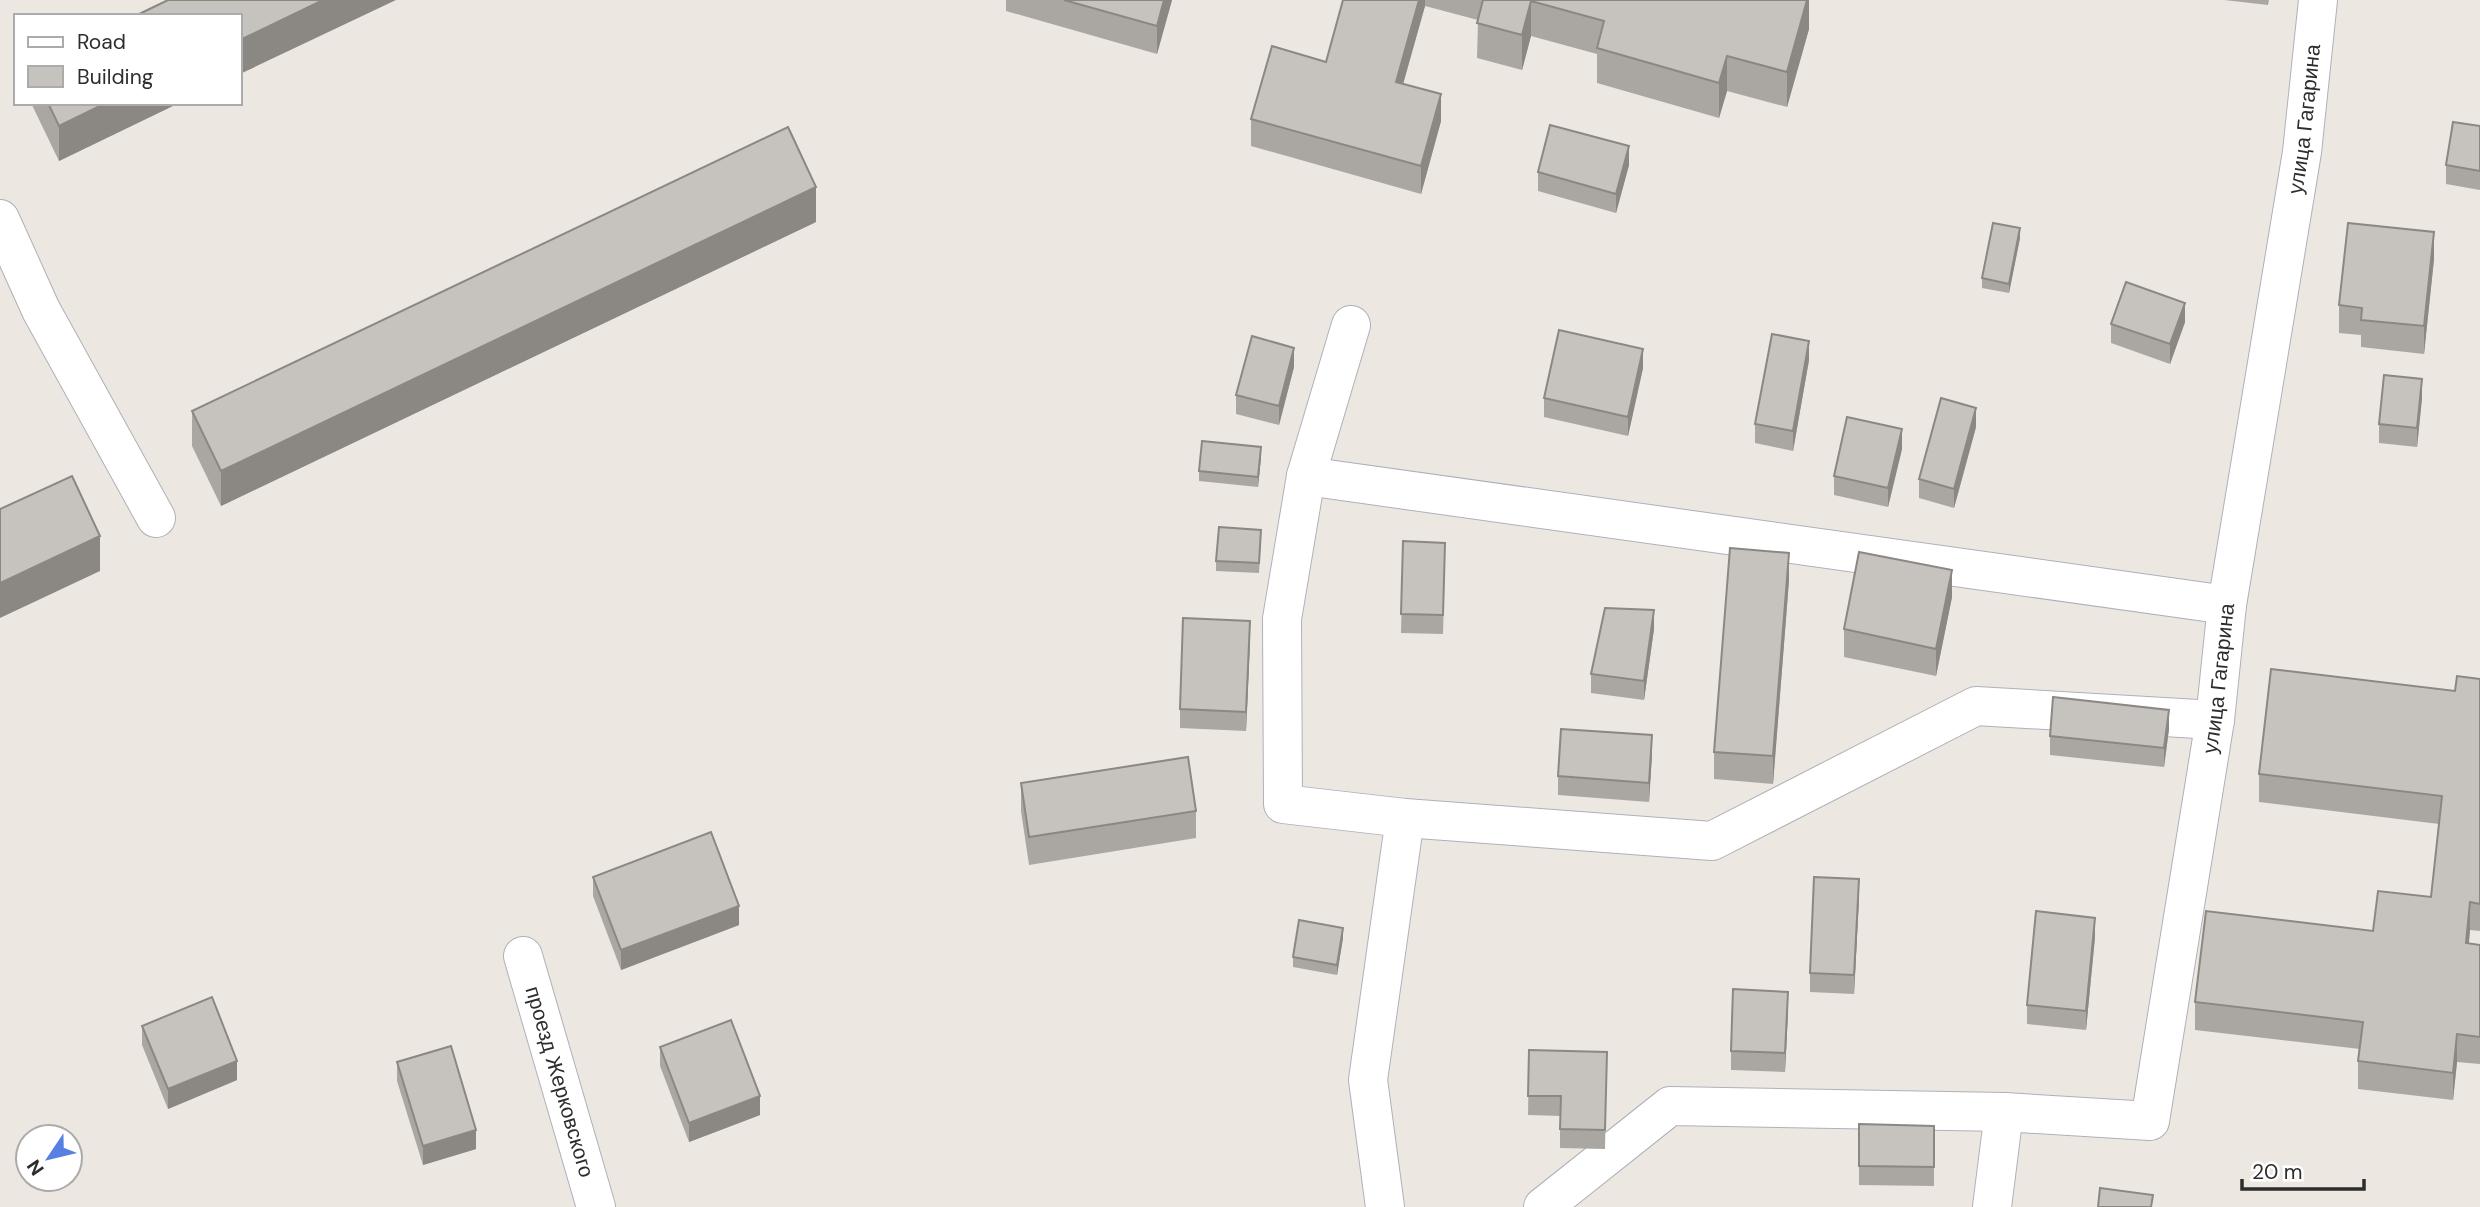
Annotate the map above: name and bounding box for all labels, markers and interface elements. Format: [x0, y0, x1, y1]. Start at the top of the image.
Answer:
legend [14, 14, 242, 105]
text: Road [77, 28, 126, 56]
street label: улица Гагарина [2281, 42, 2327, 196]
text: Building [77, 63, 154, 91]
street label: улица Гагарина [2196, 602, 2241, 756]
street label: проезд Жерковского [518, 983, 601, 1181]
north arrow [14, 1123, 84, 1193]
scale bar [2242, 1148, 2364, 1192]
text: N [21, 1155, 50, 1180]
text: 20 m [2252, 1158, 2303, 1186]

